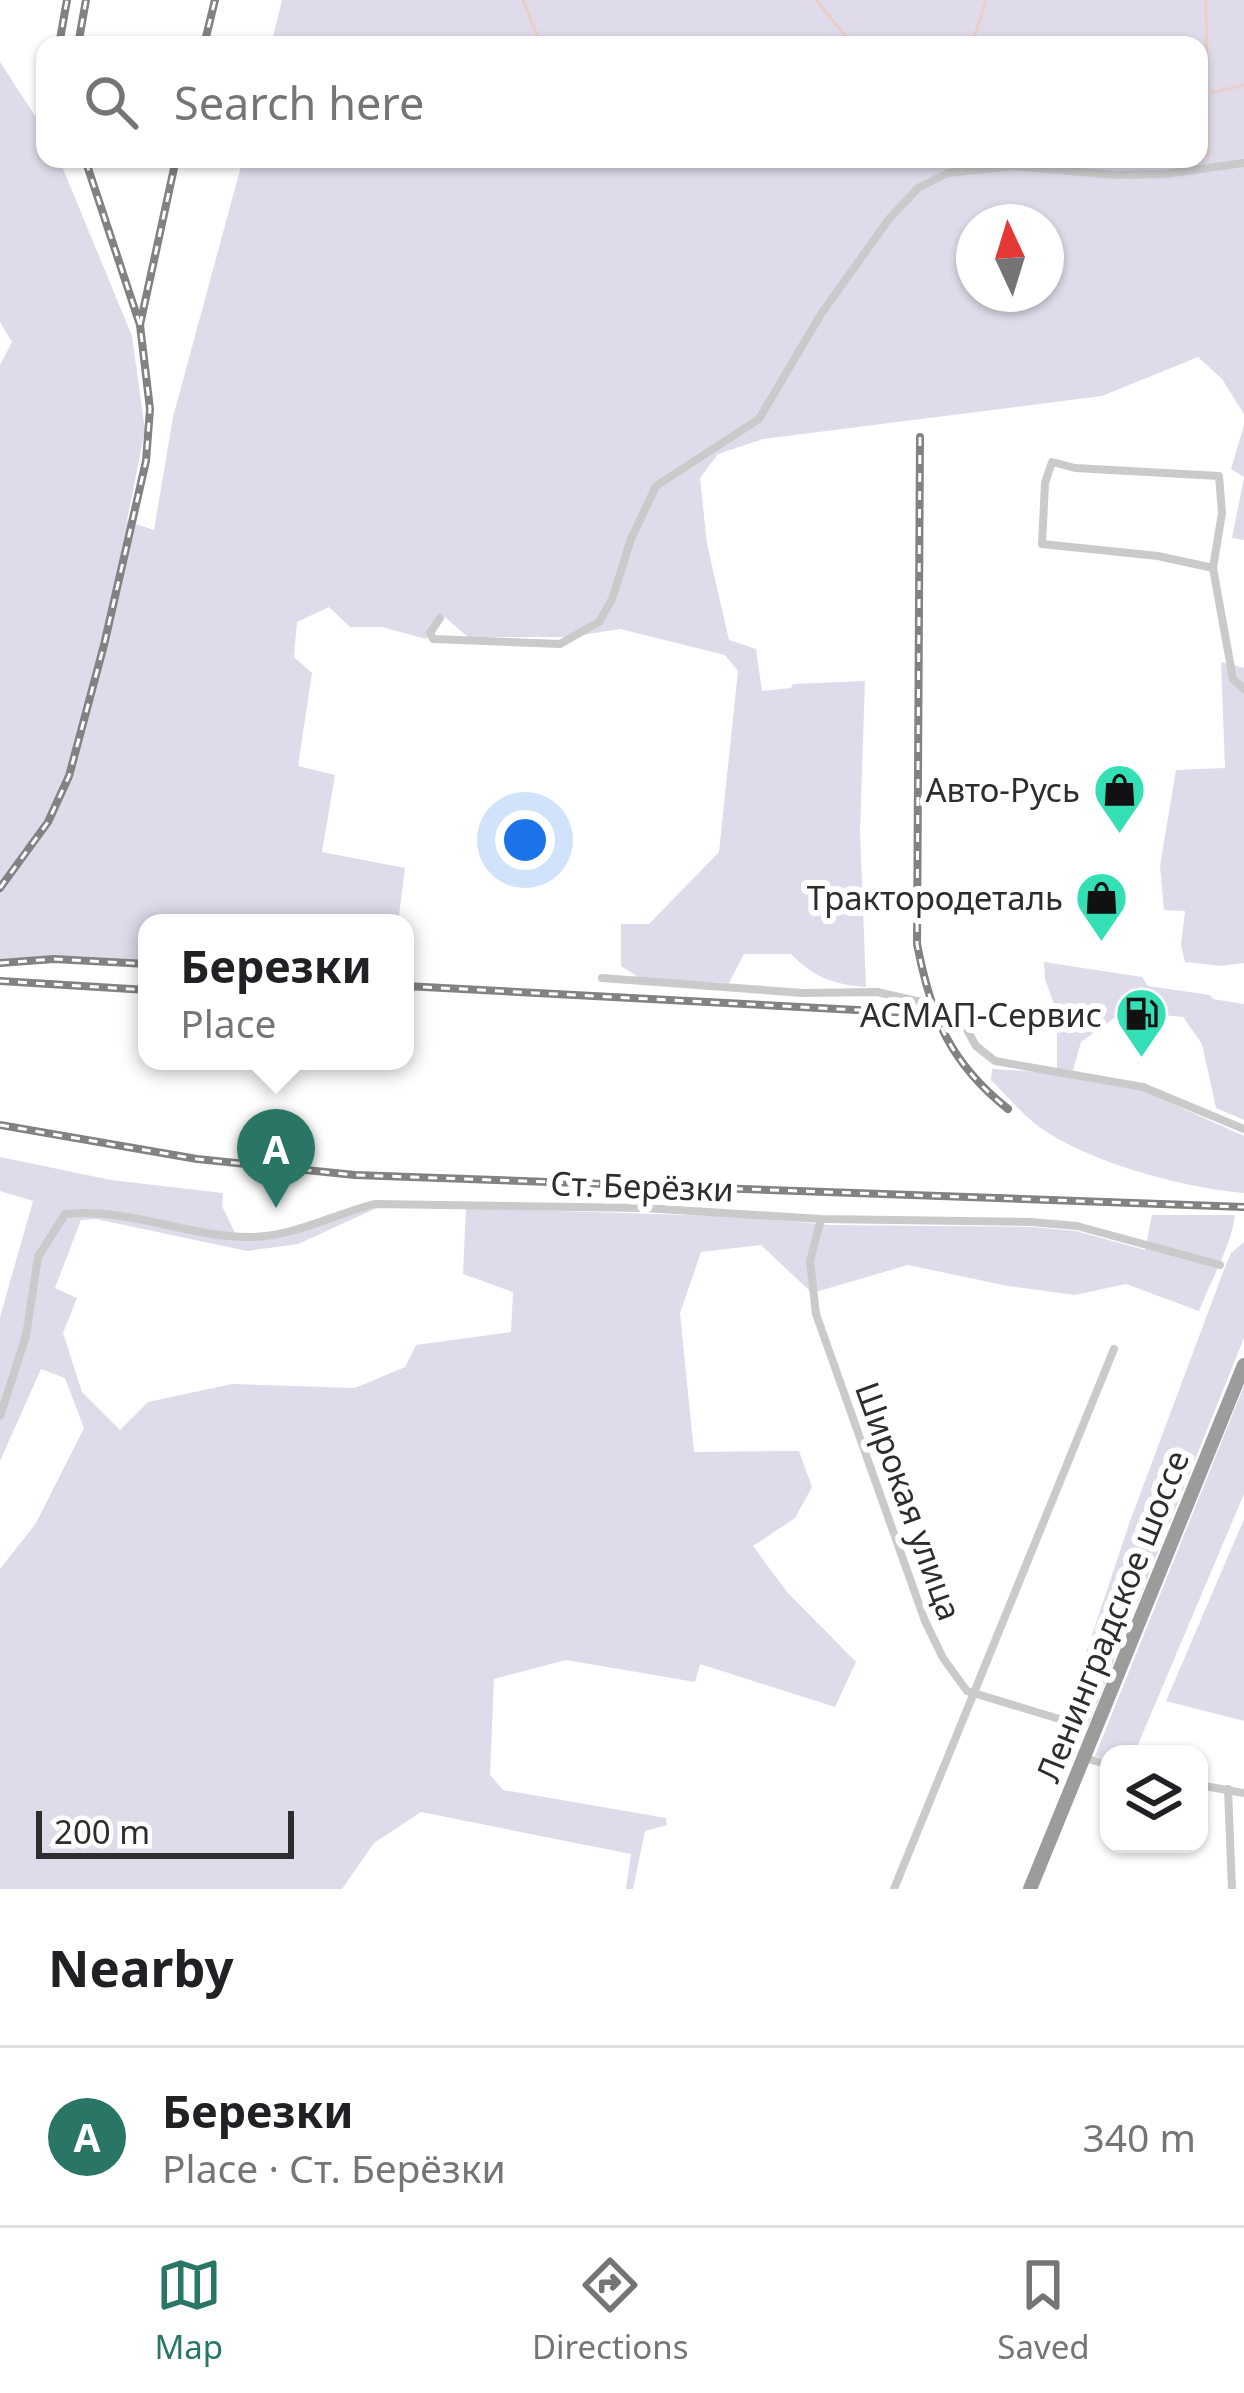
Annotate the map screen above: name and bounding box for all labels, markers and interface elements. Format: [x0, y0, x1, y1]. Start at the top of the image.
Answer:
search box [36, 36, 1208, 168]
icon: search [78, 69, 144, 135]
text: Search here [174, 72, 424, 133]
north arrow [956, 204, 1064, 312]
shop icon: Авто-Русь [1091, 761, 1147, 835]
place label: Авто-Русь [925, 767, 1080, 812]
your location [495, 810, 555, 870]
shop icon: Трактородеталь [1074, 869, 1130, 943]
place label: Трактородеталь [807, 875, 1063, 920]
popup [138, 914, 414, 1070]
text: Березки [180, 935, 372, 996]
fuel station icon: АСМАП-Сервис [1113, 986, 1169, 1060]
place label: АСМАП-Сервис [860, 992, 1102, 1037]
text: Place [180, 996, 276, 1049]
pin: A [237, 1109, 315, 1208]
street label: Ст. Берёзки [550, 1160, 734, 1212]
street label: Широкая улица [845, 1376, 973, 1626]
street label: Ленинградское шоссе [1025, 1444, 1199, 1788]
map controls [1100, 1745, 1208, 1853]
button: layers [1100, 1745, 1208, 1853]
scale bar [36, 1805, 294, 1858]
text: 200 m [54, 1809, 150, 1854]
text: Nearby [48, 1932, 234, 2002]
text: Березки [162, 2080, 354, 2141]
text: A [74, 2110, 101, 2163]
text: 340 m [1082, 2110, 1196, 2163]
text: Place · Ст. Берёзки [162, 2141, 506, 2194]
tab: Map [154, 2252, 223, 2369]
tab: Directions [532, 2252, 689, 2369]
tab: Saved [997, 2252, 1090, 2369]

